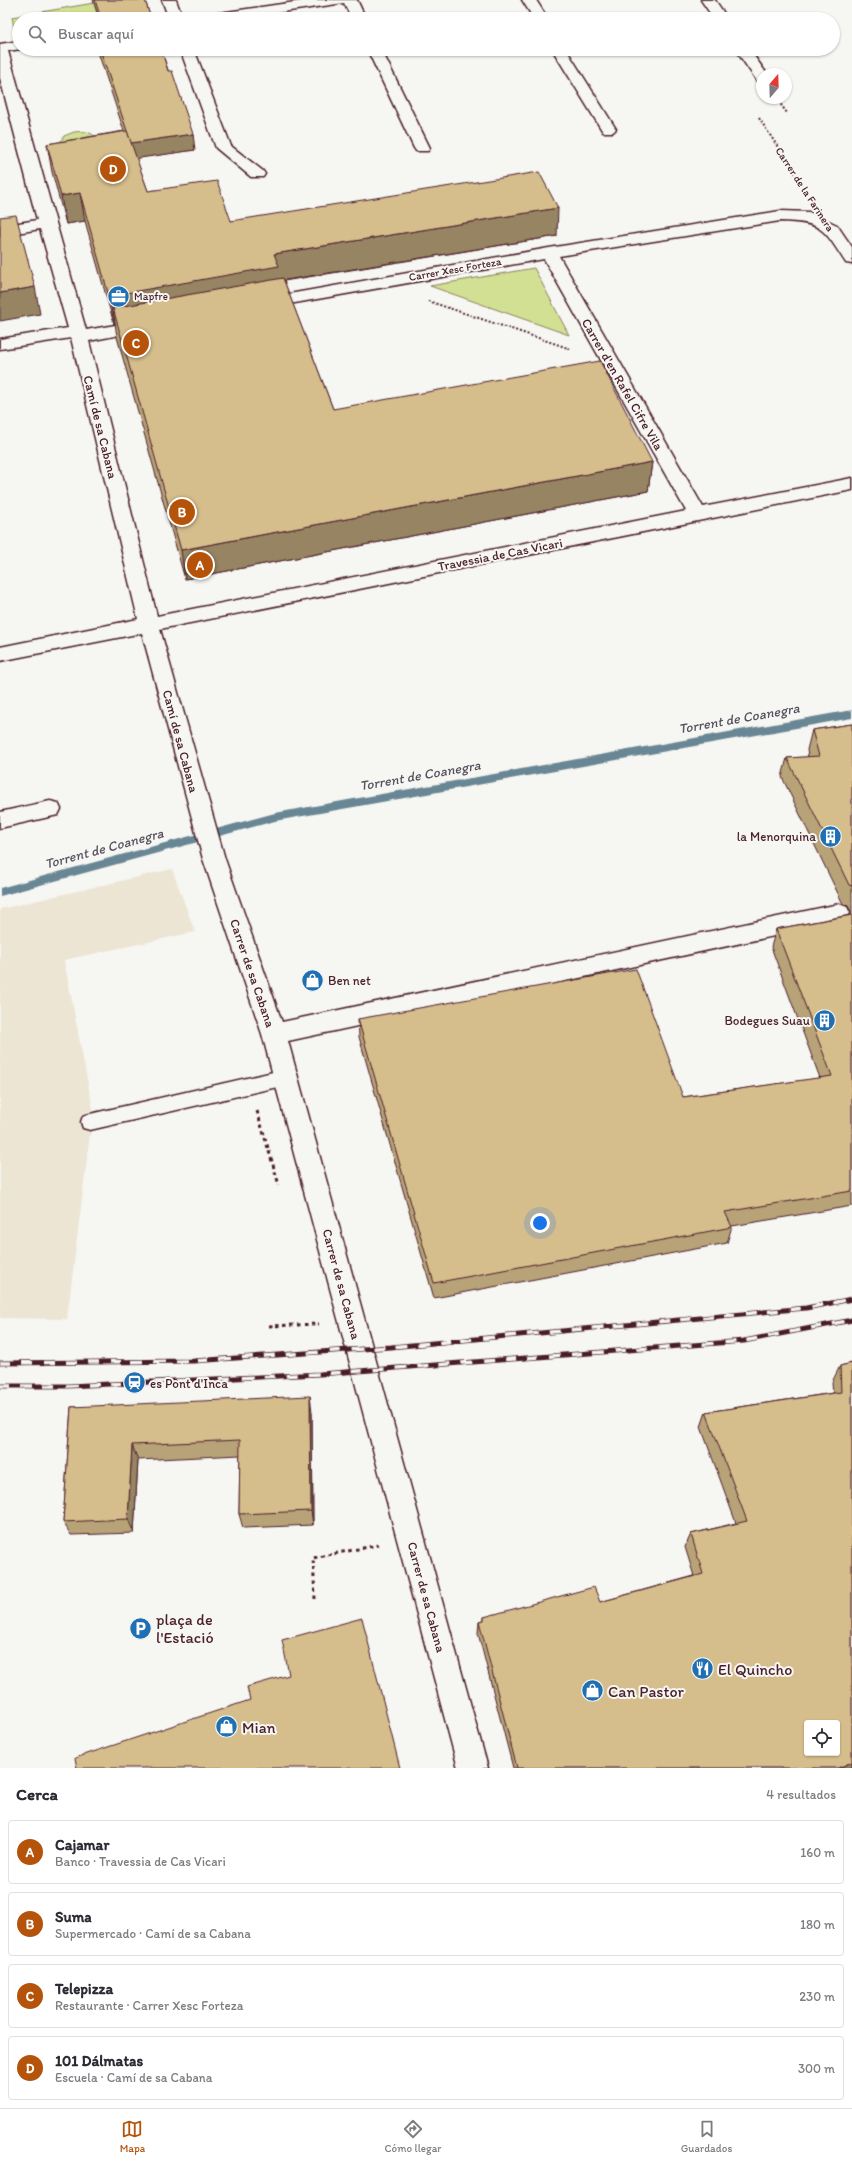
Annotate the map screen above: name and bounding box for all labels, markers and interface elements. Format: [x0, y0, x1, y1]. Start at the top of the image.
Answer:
search box [12, 12, 840, 56]
icon: search [26, 23, 48, 45]
text: Buscar aquí [58, 25, 134, 43]
north arrow [756, 68, 792, 104]
street label: Carrer de la Farinera [772, 145, 837, 234]
pin: D [100, 154, 126, 184]
street label: Carrer Xesc Forteza [408, 255, 503, 284]
office icon: Mapfre [105, 283, 131, 309]
place label: Mapfre [134, 290, 168, 303]
street label: Carrer d'en Rafel Cifre Vila [579, 316, 667, 453]
pin: C [123, 328, 149, 358]
street label: Camí de sa Cabana [80, 374, 121, 481]
pin: B [169, 497, 195, 527]
street label: Travessia de Cas Vicari [436, 535, 564, 574]
pin: A [187, 550, 213, 580]
street label: Camí de sa Cabana [160, 688, 202, 794]
water label: Torrent de Coanegra [677, 699, 802, 737]
water label: Torrent de Coanegra [358, 756, 483, 794]
building icon: la Menorquina [818, 823, 844, 849]
water label: Torrent de Coanegra [43, 824, 166, 873]
place label: la Menorquina [737, 829, 816, 844]
street label: Carrer de sa Cabana [227, 917, 278, 1030]
shop icon: Ben net [300, 967, 326, 993]
place label: Ben net [328, 973, 371, 988]
building icon: Bodegues Suau [812, 1007, 838, 1033]
place label: Bodegues Suau [724, 1013, 810, 1028]
your location [530, 1213, 550, 1233]
street label: Carrer de sa Cabana [320, 1227, 364, 1341]
station icon: es Pont d'Inca [121, 1370, 147, 1396]
place label: es Pont d'Inca [150, 1376, 228, 1391]
street label: Carrer de sa Cabana [405, 1540, 449, 1654]
place label: plaça de l'Estació [156, 1610, 214, 1647]
parking icon: plaça de l'Estació [127, 1615, 153, 1641]
restaurant icon: El Quincho [689, 1656, 715, 1682]
place label: El Quincho [718, 1660, 792, 1679]
shop icon: Can Pastor [579, 1678, 605, 1704]
place label: Can Pastor [608, 1682, 685, 1701]
shop icon: Mian [214, 1714, 240, 1740]
place label: Mian [242, 1718, 276, 1737]
map controls [804, 1720, 840, 1756]
button: locate [804, 1720, 840, 1756]
text: Cerca [16, 1784, 58, 1804]
text: 4 resultados [766, 1787, 836, 1802]
text: Cajamar [55, 1836, 109, 1854]
text: A [26, 1845, 34, 1860]
text: 160 m [800, 1845, 835, 1860]
text: Banco · Travessia de Cas Vicari [55, 1854, 226, 1869]
text: Suma [55, 1908, 92, 1926]
text: B [26, 1917, 34, 1932]
text: 180 m [800, 1917, 835, 1932]
text: Supermercado · Camí de sa Cabana [55, 1926, 251, 1941]
text: Telepizza [55, 1980, 113, 1998]
text: C [26, 1989, 34, 2004]
text: 230 m [799, 1989, 835, 2004]
text: Restaurante · Carrer Xesc Forteza [55, 1998, 243, 2013]
text: 101 Dálmatas [55, 2052, 143, 2070]
text: D [26, 2061, 34, 2076]
text: 300 m [798, 2061, 835, 2076]
text: Escuela · Camí de sa Cabana [55, 2070, 213, 2085]
tab: Mapa [120, 2118, 145, 2155]
tab: Cómo llegar [385, 2118, 442, 2155]
tab: Guardados [681, 2118, 732, 2155]

